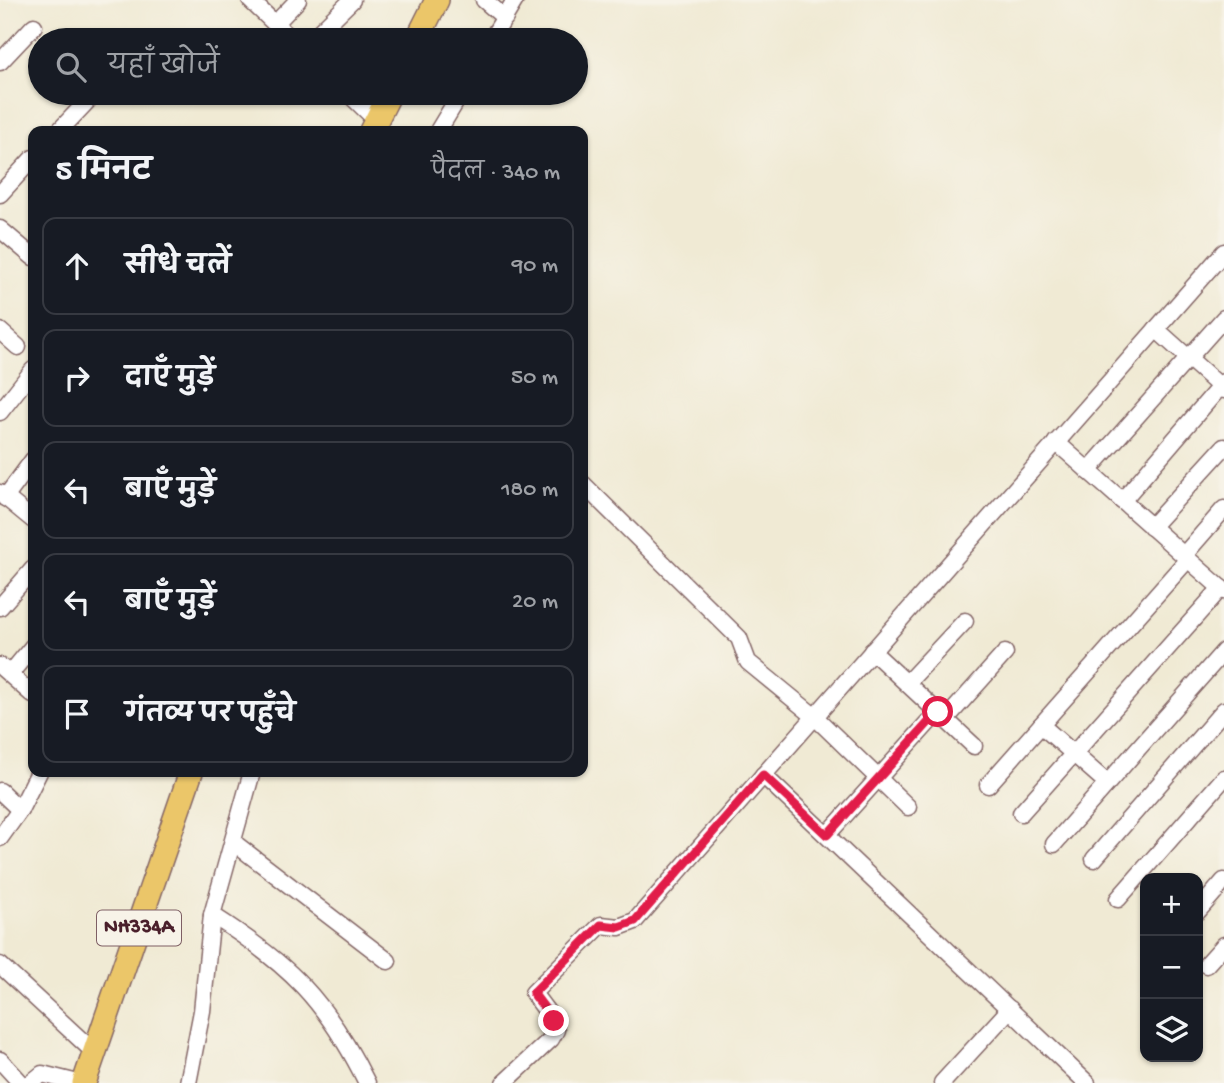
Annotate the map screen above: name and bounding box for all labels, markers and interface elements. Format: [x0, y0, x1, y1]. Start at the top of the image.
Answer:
search box [28, 28, 588, 105]
icon: search [52, 48, 90, 86]
text: यहाँ खोजें [108, 53, 219, 84]
text: 5 मिनट [56, 156, 152, 191]
text: पैदल · 340 m [431, 160, 560, 187]
icon: ahead [58, 247, 96, 285]
text: सीधे चलें [125, 253, 231, 284]
text: 90 m [512, 253, 558, 280]
icon: right [58, 359, 96, 397]
text: दाएँ मुड़ें [125, 365, 215, 396]
text: 50 m [511, 365, 558, 392]
icon: left [58, 471, 96, 509]
text: बाएँ मुड़ें [125, 477, 216, 508]
text: 180 m [501, 477, 558, 504]
icon: left [58, 583, 96, 621]
text: बाएँ मुड़ें [125, 589, 216, 620]
text: 20 m [512, 589, 558, 616]
icon: arrive [58, 695, 96, 733]
route start [922, 696, 953, 727]
text: गंतव्य पर पहुँचे [125, 701, 295, 732]
map controls [1140, 873, 1203, 1062]
button: + [1140, 873, 1203, 936]
road number: NH334A [97, 911, 181, 946]
button: − [1140, 936, 1203, 999]
button: layers [1140, 999, 1203, 1062]
route end [538, 1005, 569, 1036]

